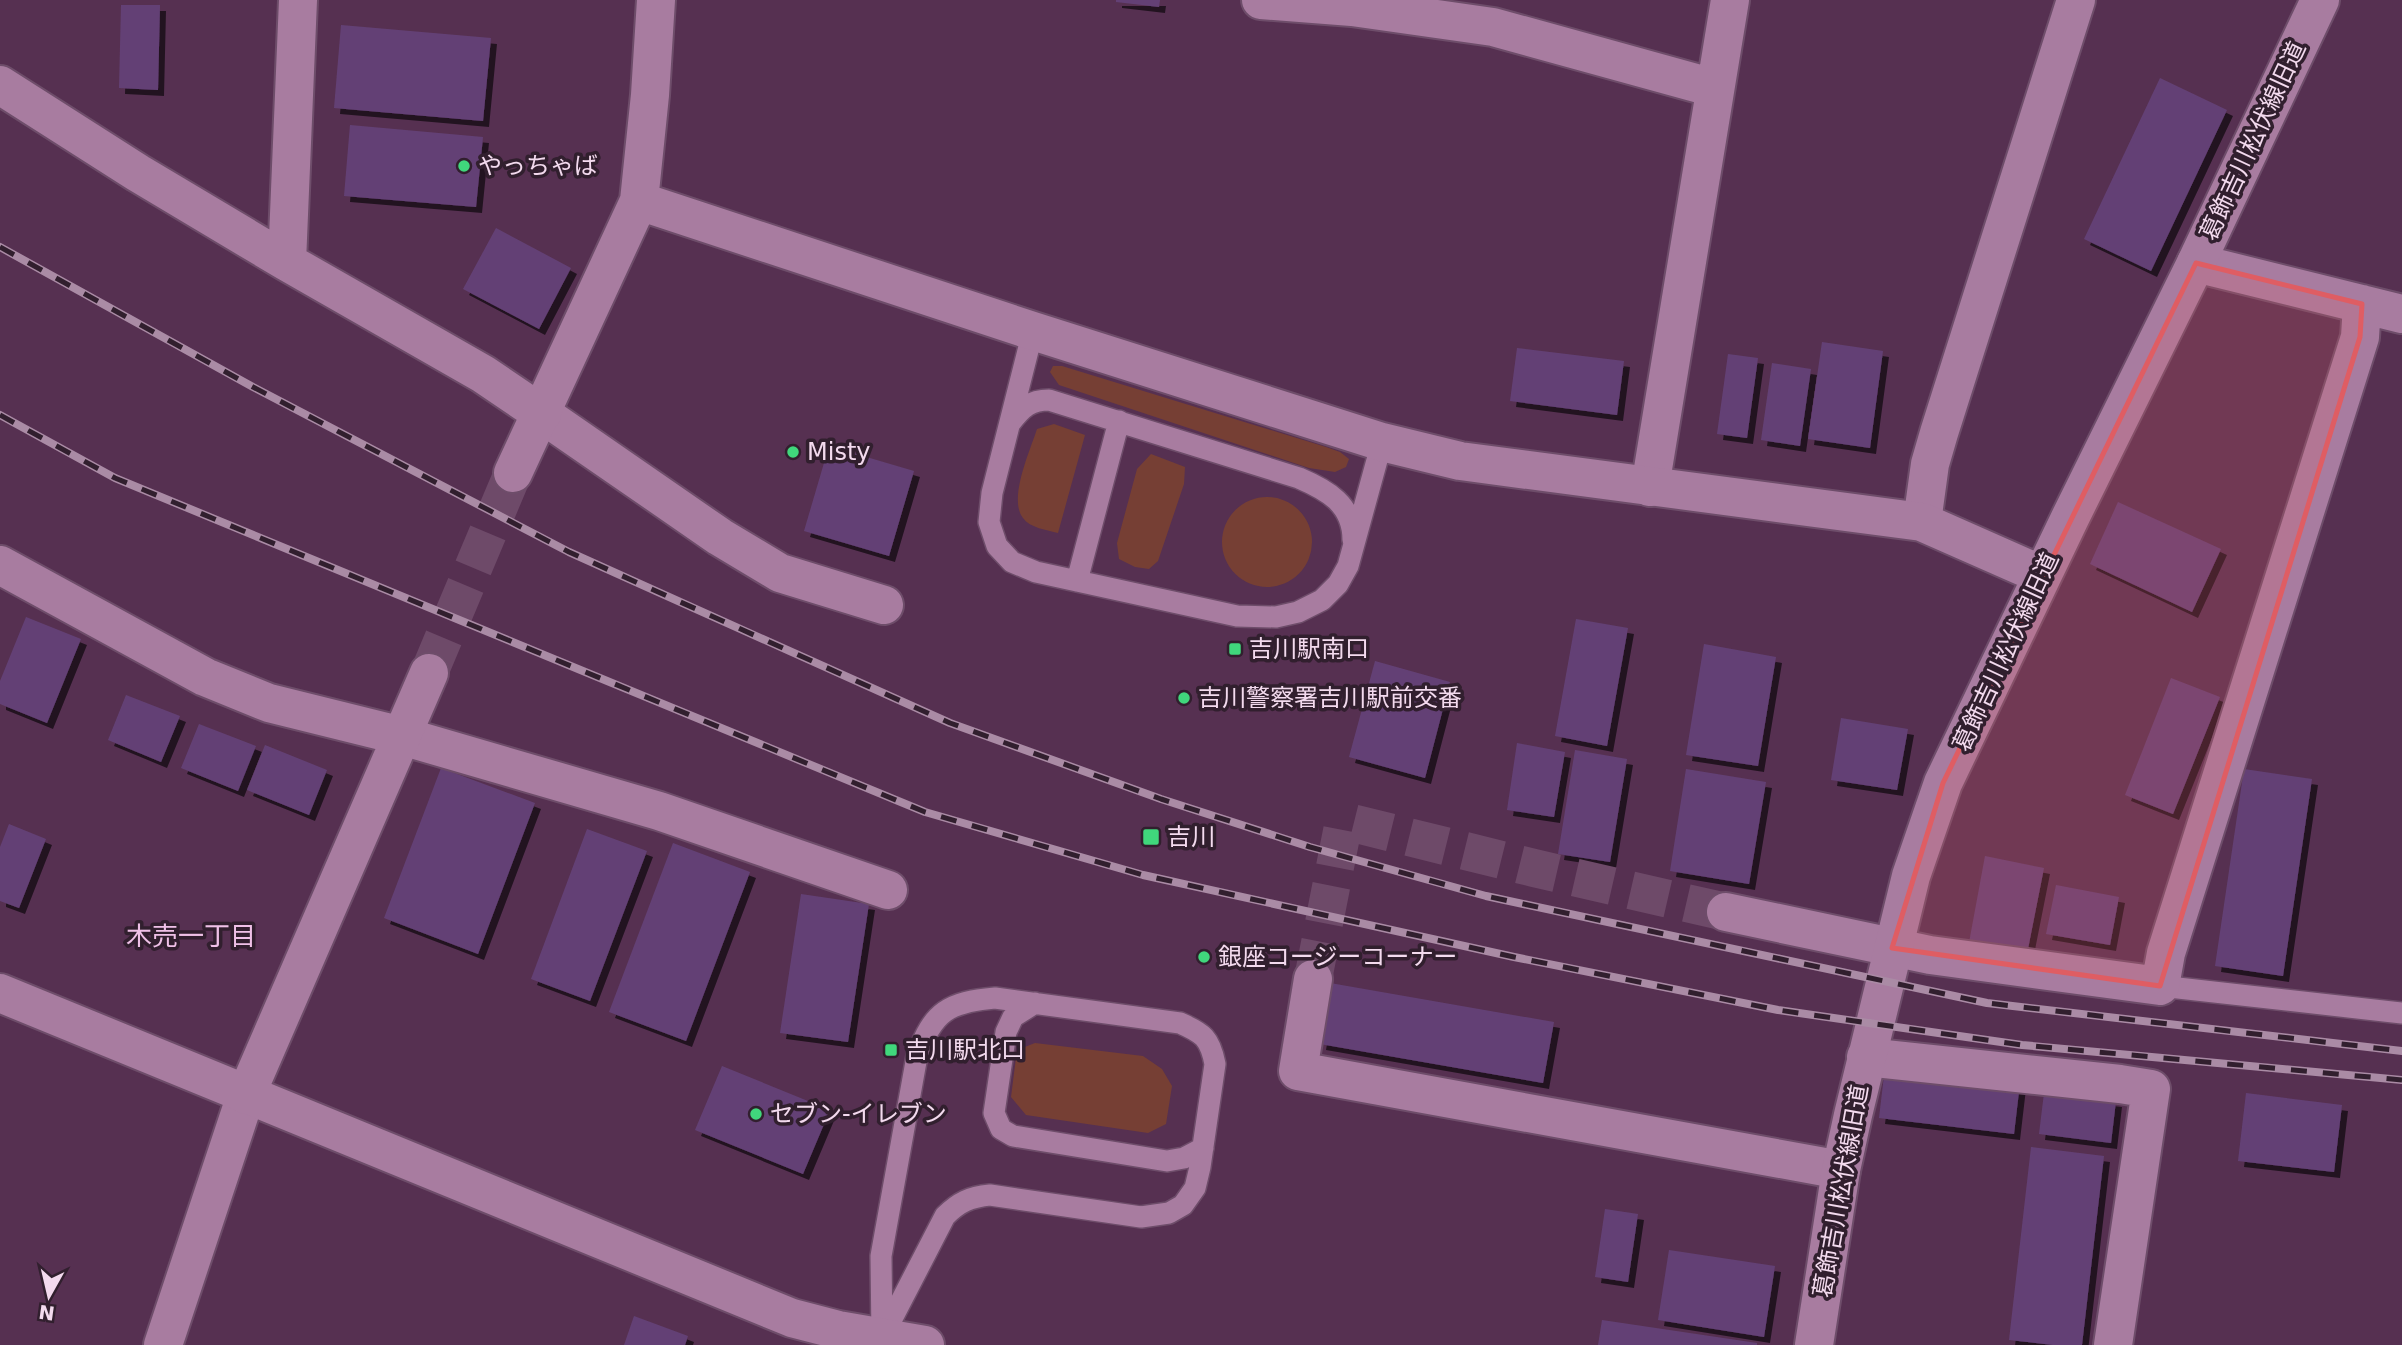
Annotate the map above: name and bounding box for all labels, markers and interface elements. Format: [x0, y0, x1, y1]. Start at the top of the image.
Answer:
street label: 葛飾吉川松伏線旧道 [2195, 37, 2311, 245]
place label: やっちゃば [478, 152, 598, 180]
marker: やっちゃば [456, 158, 472, 174]
place label: Misty [807, 438, 871, 466]
marker: Misty [785, 444, 801, 460]
street label: 葛飾吉川松伏線旧道 [1948, 548, 2064, 756]
place label: 吉川駅南口 [1249, 635, 1369, 663]
marker: 吉川駅南口 [1227, 641, 1243, 657]
place label: 吉川警察署吉川駅前交番 [1198, 684, 1462, 712]
marker: 吉川警察署吉川駅前交番 [1176, 690, 1192, 706]
place label: 吉川 [1167, 823, 1215, 851]
marker: 吉川 [1141, 827, 1161, 847]
district label: 木売一丁目 [126, 921, 256, 951]
place label: 銀座コージーコーナー [1218, 943, 1458, 971]
marker: 銀座コージーコーナー [1196, 949, 1212, 965]
place label: 吉川駅北口 [905, 1036, 1025, 1064]
marker: 吉川駅北口 [883, 1042, 899, 1058]
street label: 葛飾吉川松伏線旧道 [1808, 1082, 1874, 1300]
place label: セブン-イレブン [770, 1100, 947, 1128]
marker: セブン-イレブン [748, 1106, 764, 1122]
north arrow [14, 1261, 84, 1331]
text: N [37, 1301, 56, 1325]

